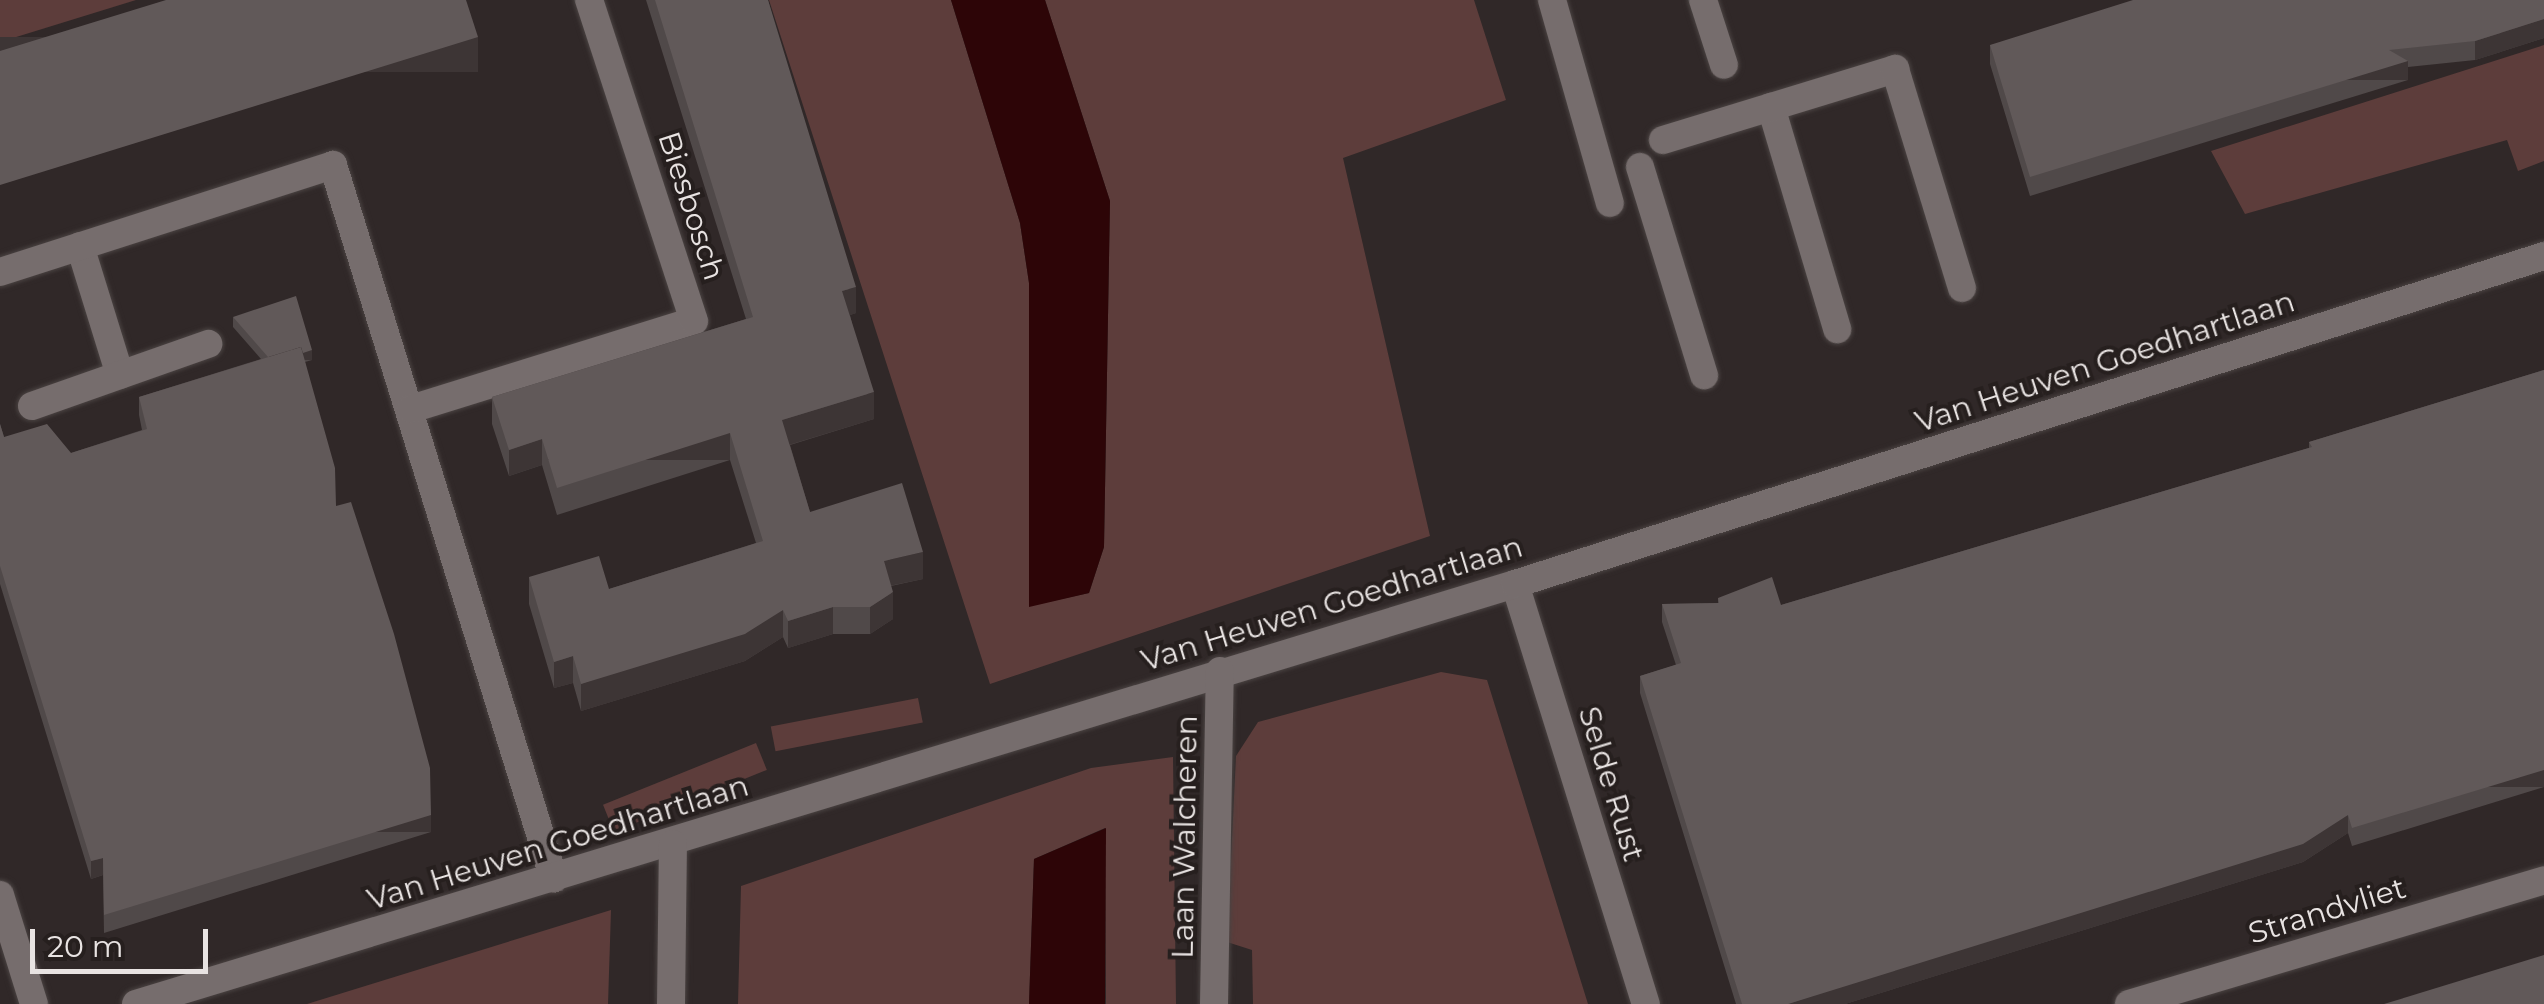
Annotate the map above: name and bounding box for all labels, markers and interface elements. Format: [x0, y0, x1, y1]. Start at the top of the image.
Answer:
street label: Biesbosch [650, 127, 732, 285]
street label: Van Heuven Goedhartlaan [1911, 284, 2299, 440]
street label: Van Heuven Goedhartlaan [1137, 529, 1527, 679]
street label: Selde Rust [1570, 702, 1652, 866]
street label: Laan Walcheren [1165, 715, 1205, 959]
street label: Van Heuven Goedhartlaan [363, 768, 753, 918]
street label: Strandvliet [2244, 870, 2410, 952]
scale bar [35, 909, 212, 971]
text: 20 m [47, 928, 124, 965]

